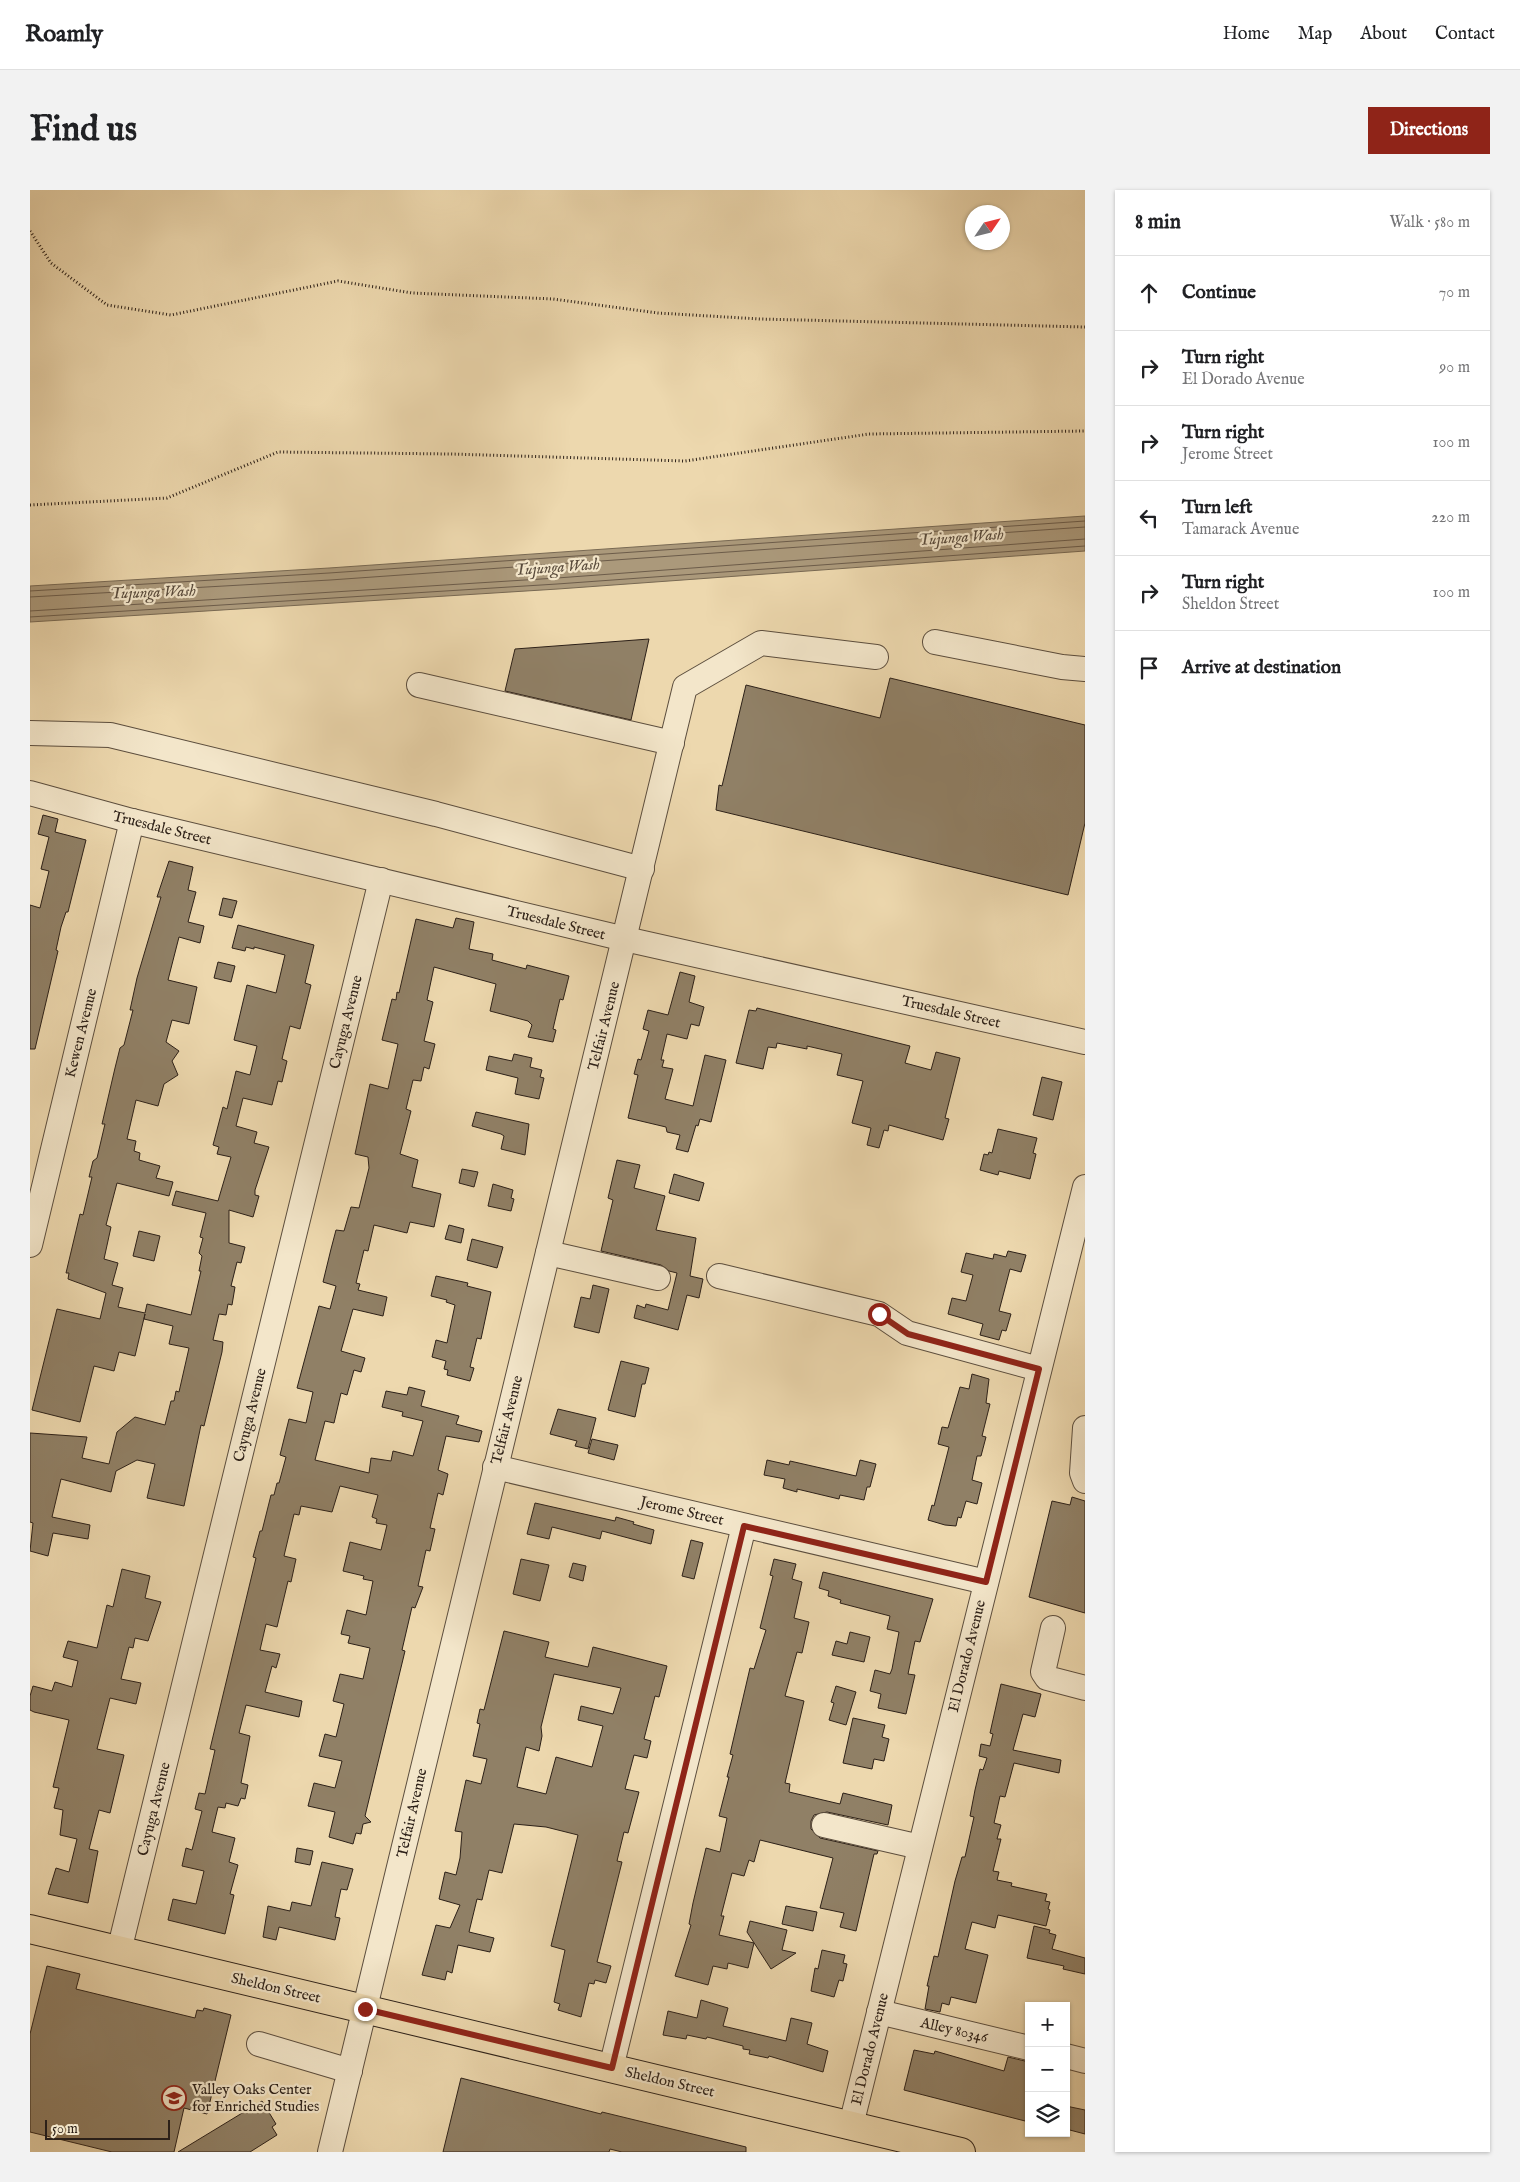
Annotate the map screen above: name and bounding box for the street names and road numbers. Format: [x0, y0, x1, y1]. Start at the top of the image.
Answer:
street label: Truesdale Street [111, 807, 213, 849]
street label: Truesdale Street [505, 902, 607, 944]
street label: Cayuga Avenue [325, 973, 367, 1071]
street label: Telfair Avenue [584, 979, 624, 1073]
street label: Kewen Avenue [61, 986, 101, 1080]
street label: Truesdale Street [900, 991, 1002, 1033]
street label: Cayuga Avenue [229, 1366, 271, 1464]
street label: Telfair Avenue [487, 1373, 527, 1467]
street label: Jerome Street [636, 1492, 726, 1530]
street label: El Dorado Avenue [944, 1598, 990, 1714]
street label: Cayuga Avenue [133, 1760, 175, 1858]
street label: Telfair Avenue [392, 1766, 432, 1860]
street label: Sheldon Street [229, 1968, 323, 2008]
street label: El Dorado Avenue [847, 1991, 893, 2107]
street label: Alley 80346 [918, 2013, 990, 2047]
street label: Sheldon Street [623, 2062, 717, 2102]

